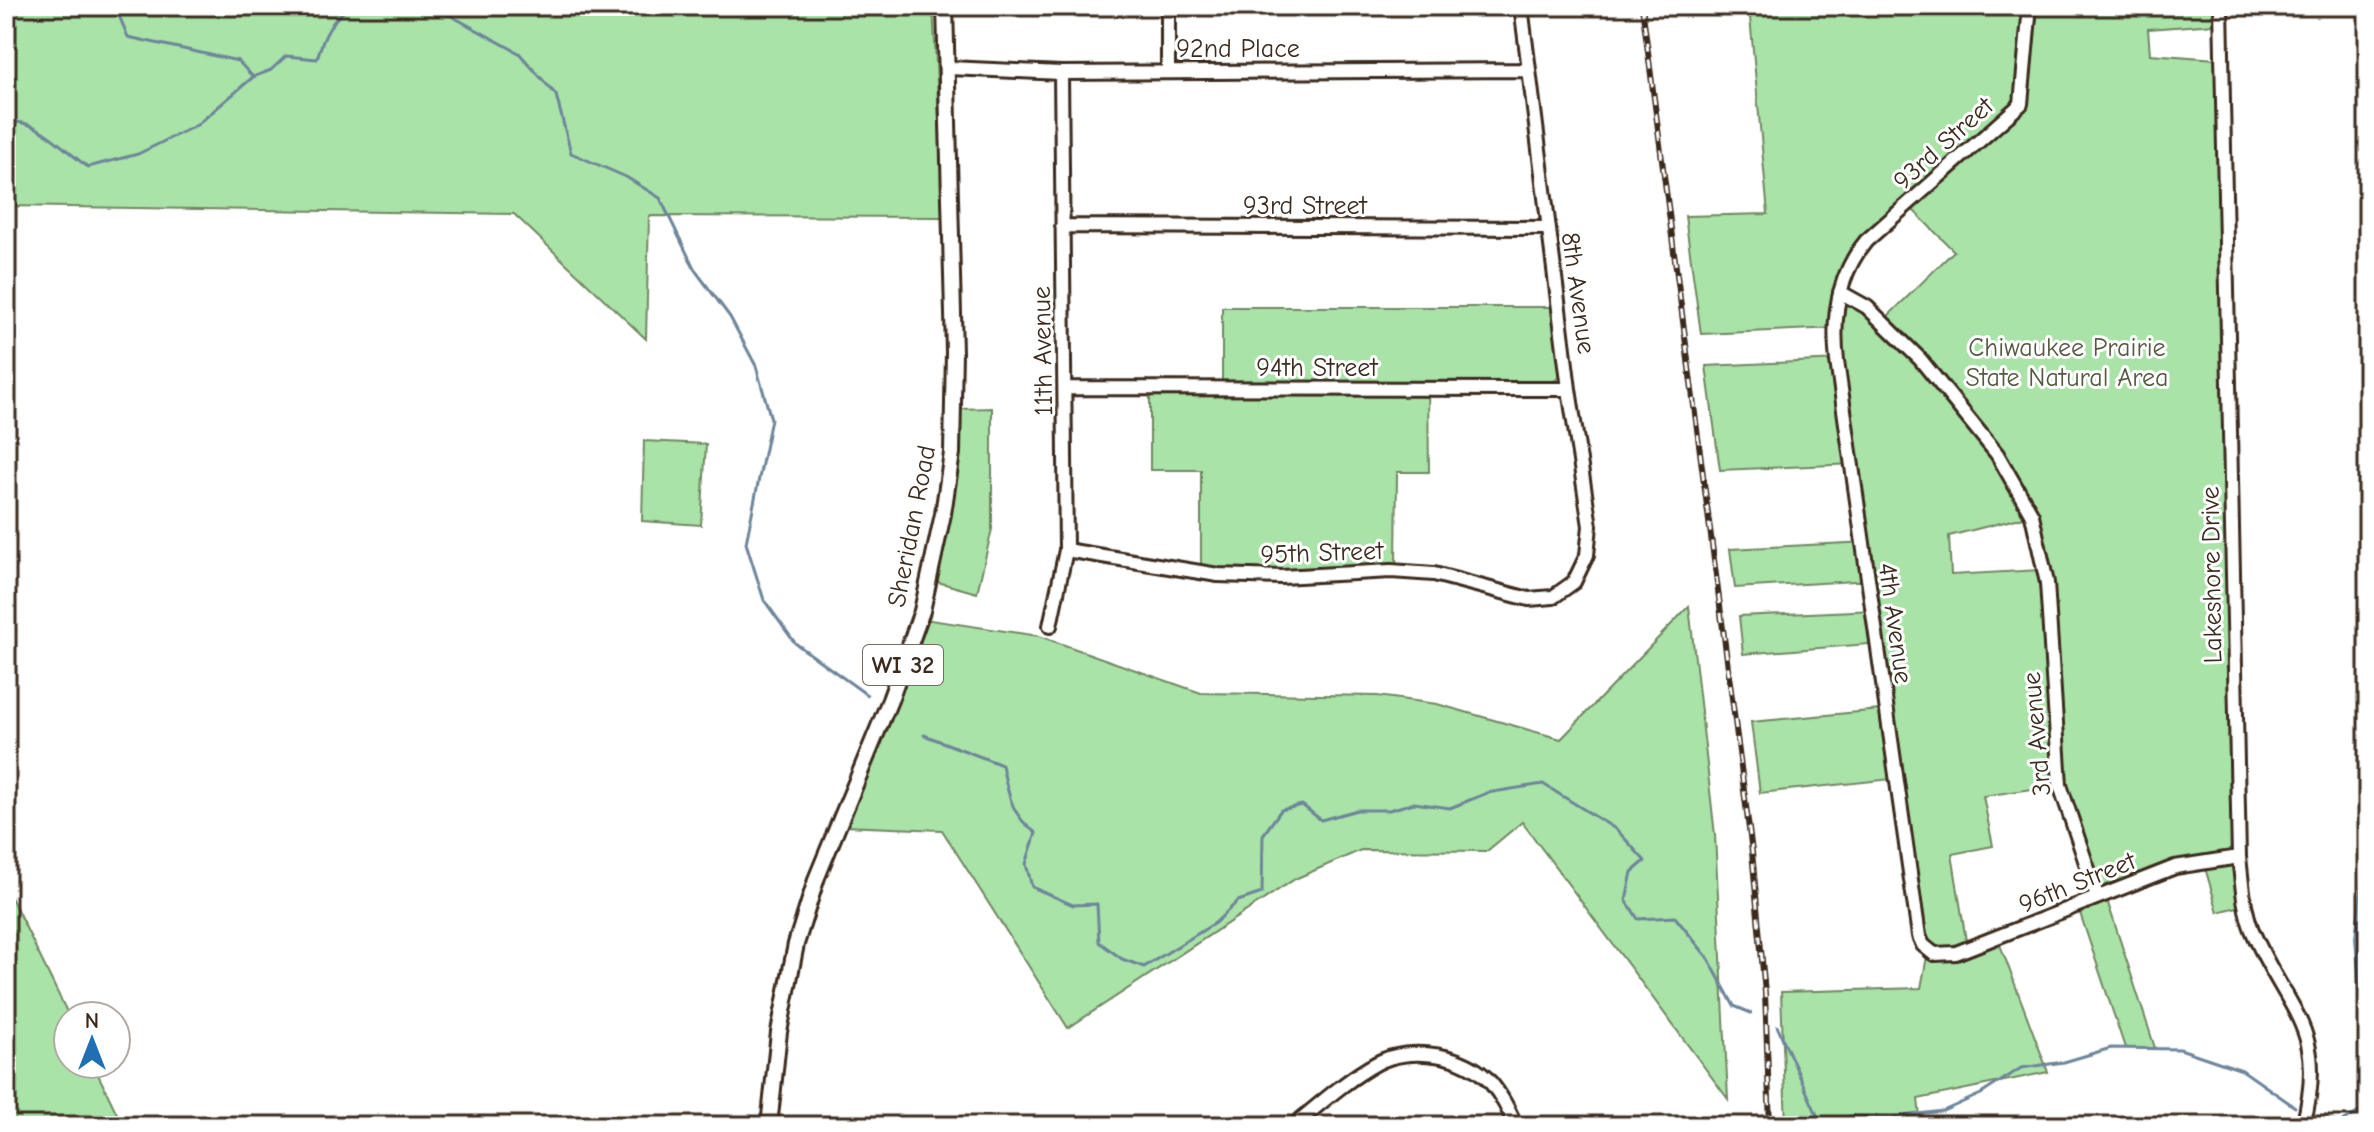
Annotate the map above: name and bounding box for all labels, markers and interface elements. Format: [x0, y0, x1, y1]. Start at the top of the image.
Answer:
street label: 92nd Place [1176, 34, 1300, 64]
street label: 93rd Street [1888, 90, 2001, 196]
street label: 93rd Street [1243, 191, 1369, 221]
street label: 8th Avenue [1555, 230, 1601, 356]
street label: 11th Avenue [1027, 286, 1059, 416]
park label: Chiwaukee Prairie State Natural Area [1965, 333, 2169, 393]
street label: 94th Street [1256, 353, 1379, 383]
street label: Sheridan Road [882, 443, 942, 610]
street label: Lakeshore Drive [2195, 486, 2229, 664]
street label: 95th Street [1260, 536, 1386, 570]
street label: 4th Avenue [1872, 561, 1918, 686]
road number: WI 32 [863, 645, 943, 685]
street label: 3rd Avenue [2017, 671, 2057, 797]
street label: 96th Street [2015, 845, 2141, 920]
north arrow [52, 1000, 132, 1080]
text: N [85, 1008, 99, 1034]

